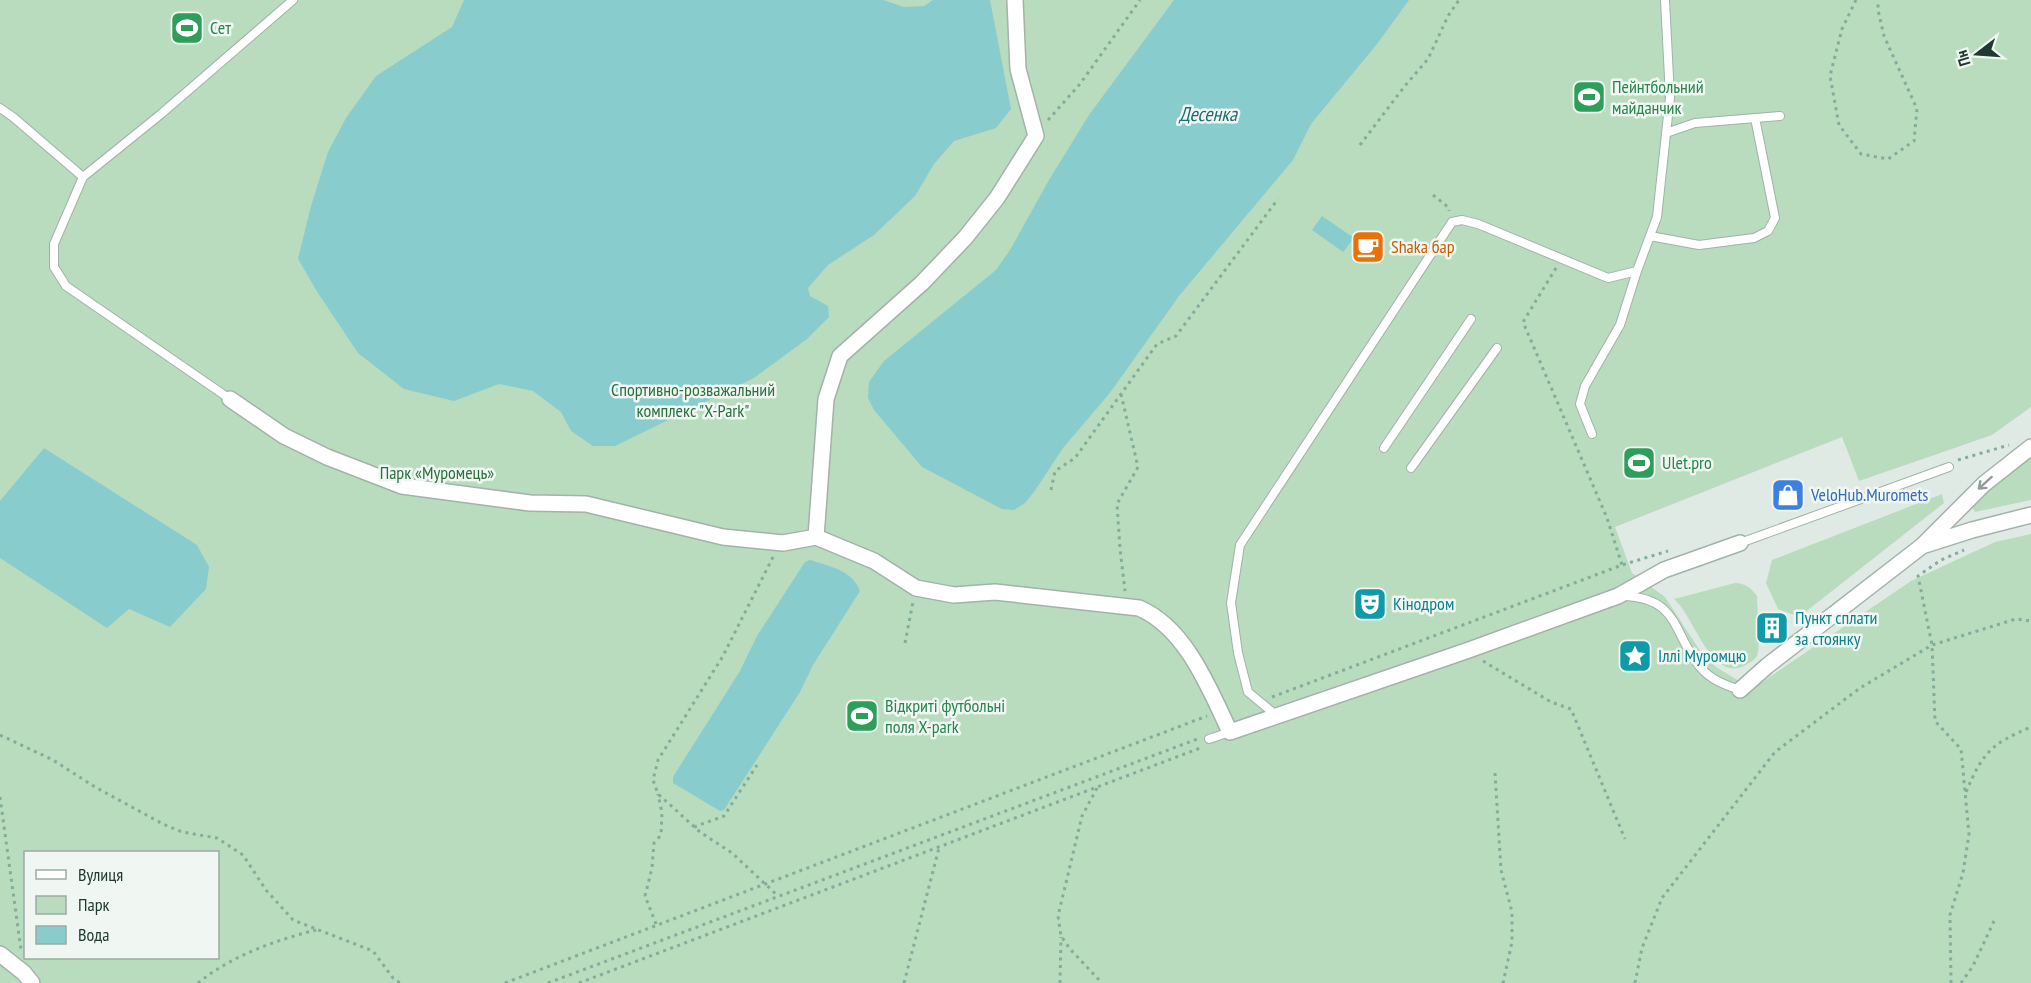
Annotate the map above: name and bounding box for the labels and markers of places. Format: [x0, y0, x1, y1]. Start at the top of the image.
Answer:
sports icon: Сет [169, 10, 205, 46]
place label: Сет [210, 16, 231, 39]
place label: Пейнтбольний майданчик [1612, 75, 1704, 119]
sports icon: Пейнтбольний майданчик [1571, 79, 1607, 115]
cafe icon: Shaka бар [1350, 229, 1386, 265]
place label: Shaka бар [1391, 235, 1455, 258]
sports icon: Ulet.pro [1621, 445, 1657, 481]
place label: Ulet.pro [1662, 451, 1712, 474]
shop icon: VeloHub.Muromets [1770, 477, 1806, 513]
place label: VeloHub.Muromets [1810, 483, 1928, 506]
theatre icon: Кінодром [1352, 586, 1388, 622]
place label: Кінодром [1393, 592, 1454, 615]
place label: Пункт сплати за стоянку [1795, 606, 1877, 650]
building icon: Пункт сплати за стоянку [1754, 610, 1790, 646]
place icon: Іллі Муромцю [1617, 638, 1653, 674]
place label: Іллі Муромцю [1658, 644, 1746, 667]
place label: Відкриті футбольні поля X-park [885, 694, 1005, 738]
sports icon: Відкриті футбольні поля X-park [844, 698, 880, 734]

